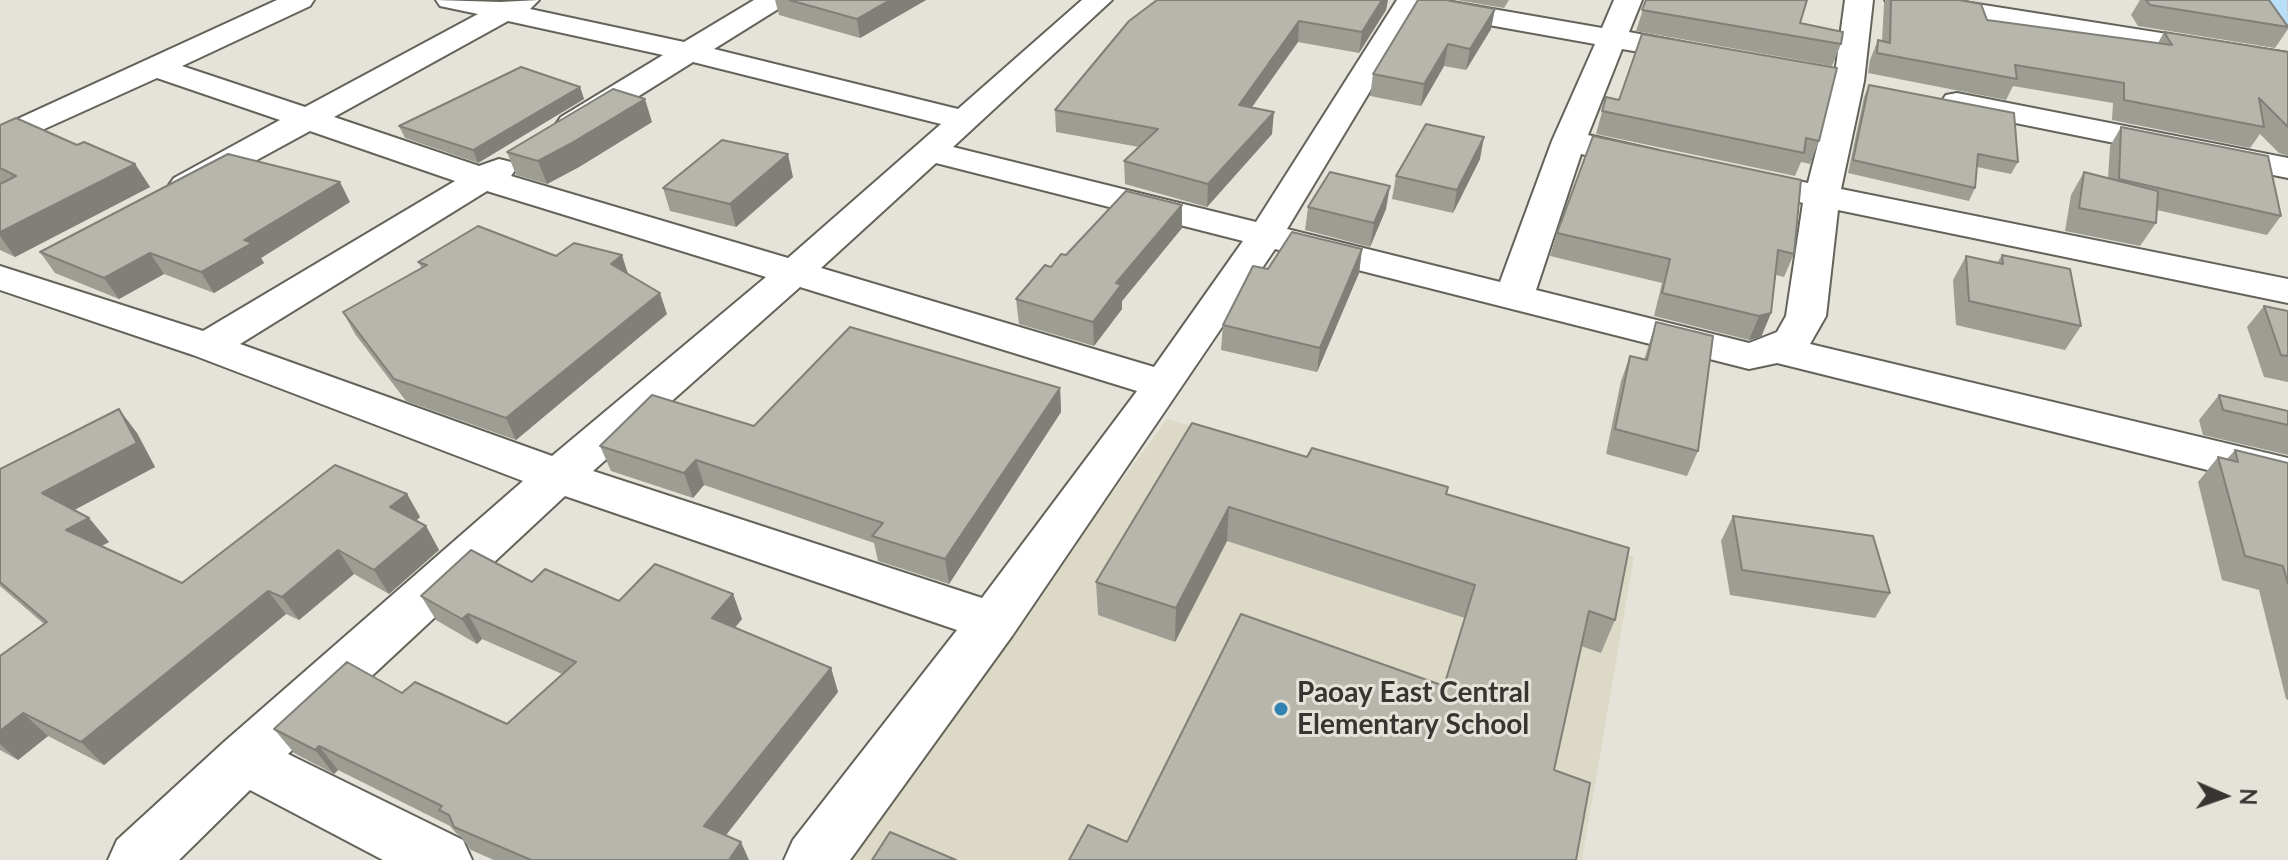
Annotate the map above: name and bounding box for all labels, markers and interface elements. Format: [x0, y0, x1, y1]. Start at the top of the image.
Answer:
place label: Paoay East Central Elementary School [1297, 676, 1530, 742]
marker: Paoay East Central Elementary School [1272, 700, 1290, 718]
north arrow [2184, 756, 2264, 836]
text: N [2235, 788, 2262, 806]

